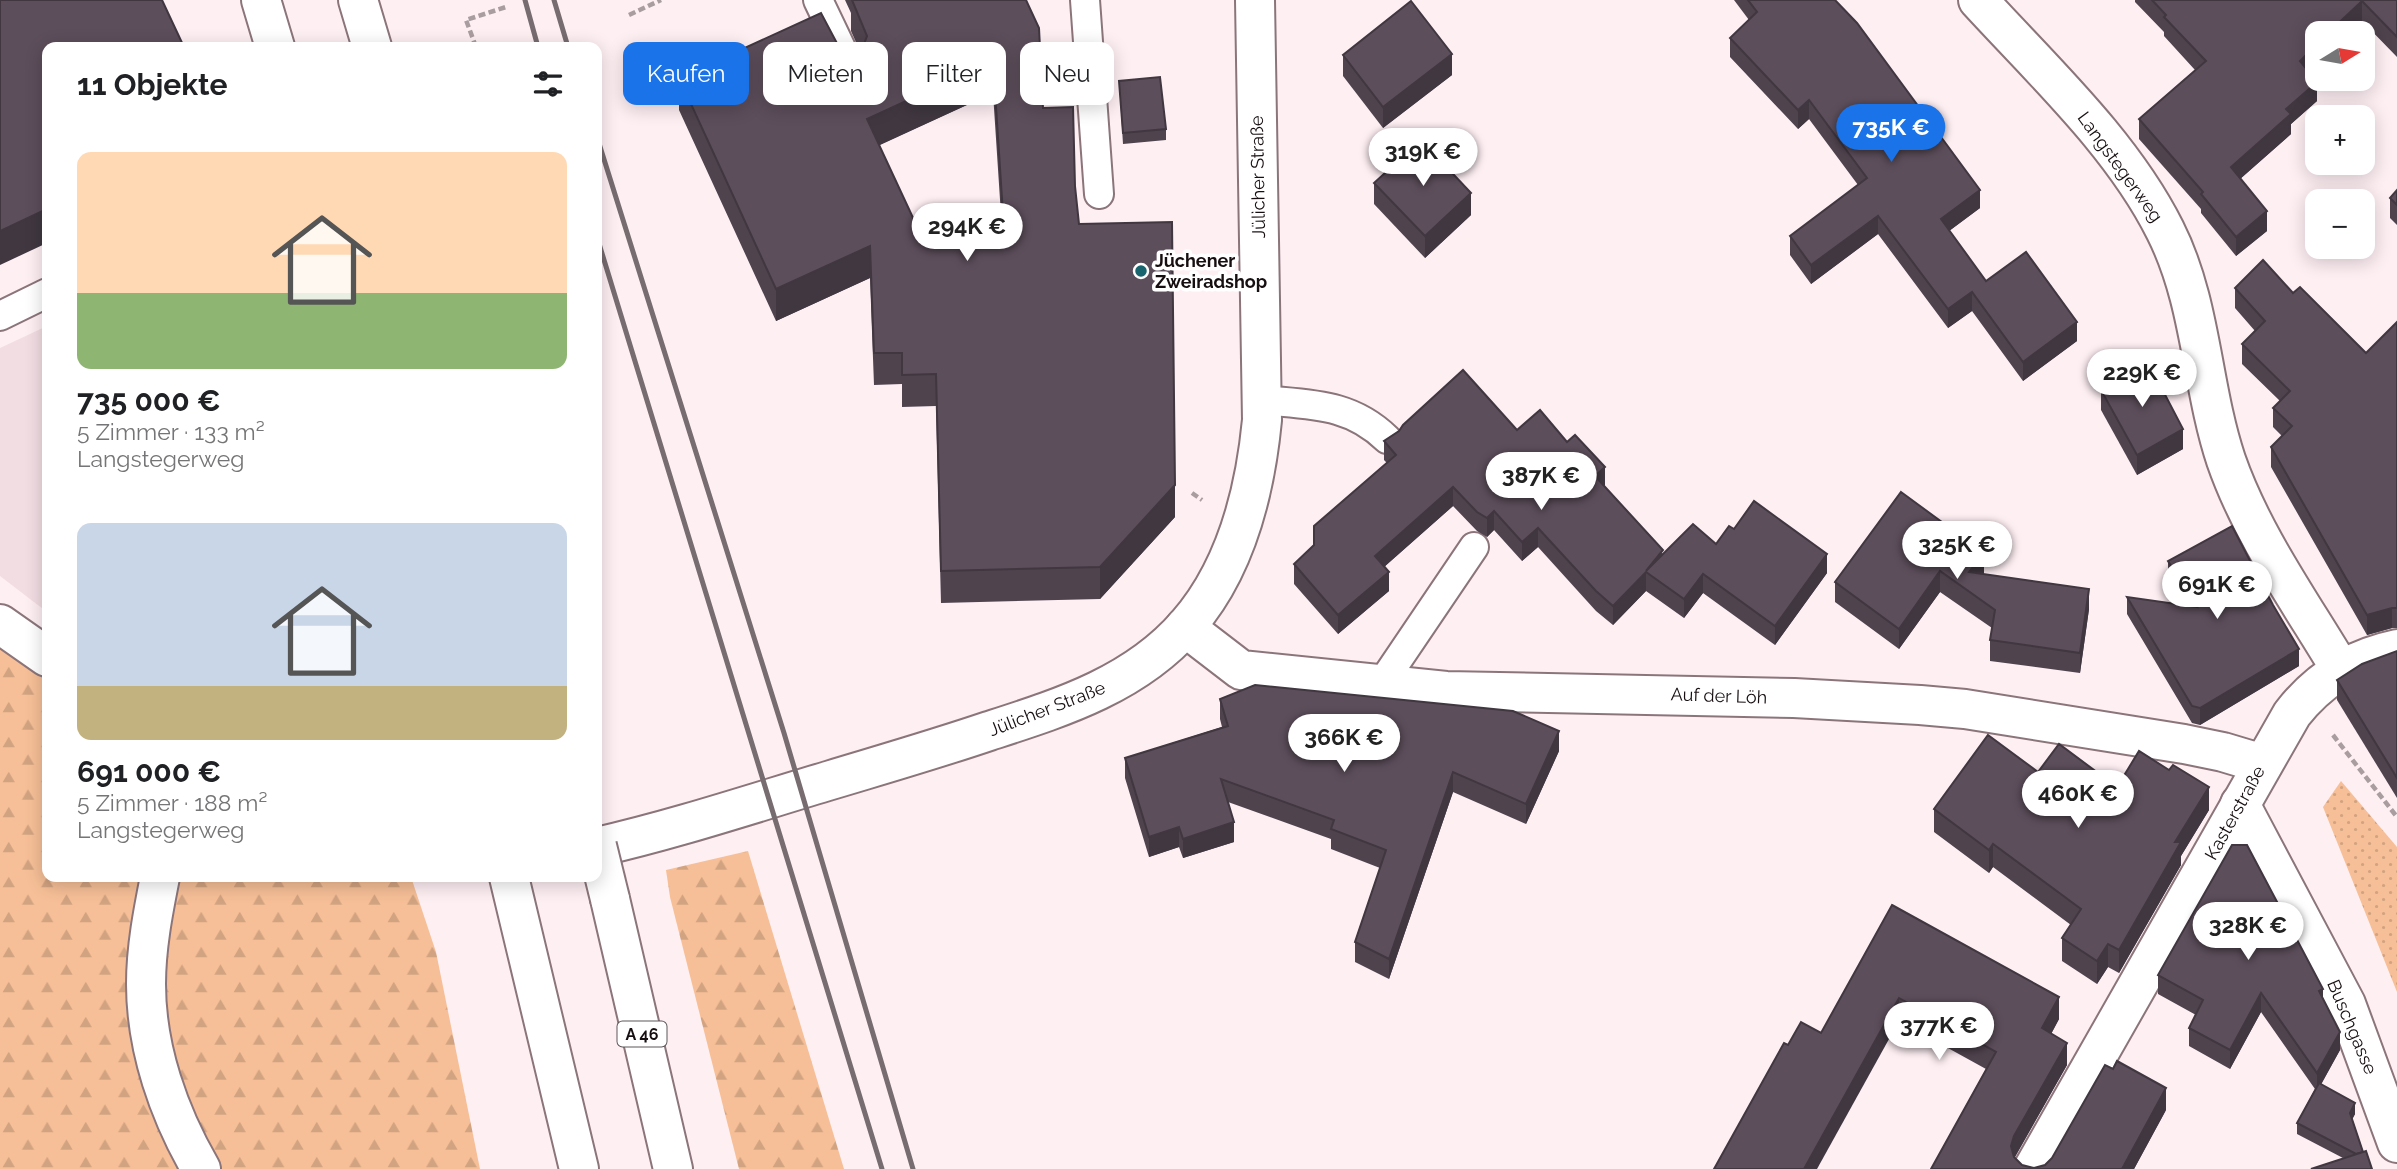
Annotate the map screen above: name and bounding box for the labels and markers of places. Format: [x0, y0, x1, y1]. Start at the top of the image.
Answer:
pin: 735K € [1834, 104, 1948, 164]
pin: 319K € [1366, 128, 1480, 188]
pin: 294K € [910, 204, 1024, 263]
place label: Jüchener Zweiradshop [1155, 250, 1267, 292]
marker: Jüchener Zweiradshop [1133, 263, 1149, 279]
pin: 229K € [2085, 350, 2199, 409]
pin: 387K € [1484, 452, 1598, 512]
pin: 325K € [1900, 522, 2014, 581]
pin: 691K € [2160, 562, 2274, 621]
pin: 366K € [1287, 714, 1401, 774]
pin: 460K € [2021, 770, 2135, 830]
pin: 328K € [2191, 902, 2305, 962]
pin: 377K € [1882, 1002, 1996, 1062]

